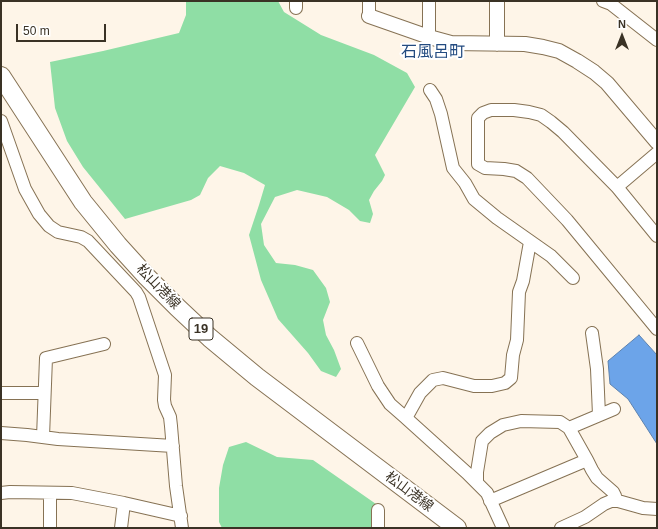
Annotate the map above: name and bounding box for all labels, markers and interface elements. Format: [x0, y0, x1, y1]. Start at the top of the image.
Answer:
scale bar [18, 16, 108, 42]
north arrow [602, 16, 642, 56]
text: N [618, 18, 626, 30]
text: 50 m [23, 24, 50, 38]
district label: 石風呂町 [401, 43, 465, 63]
street label: 松山港線 [133, 261, 183, 313]
road number: 19 [189, 318, 213, 340]
street label: 松山港線 [382, 468, 436, 516]

